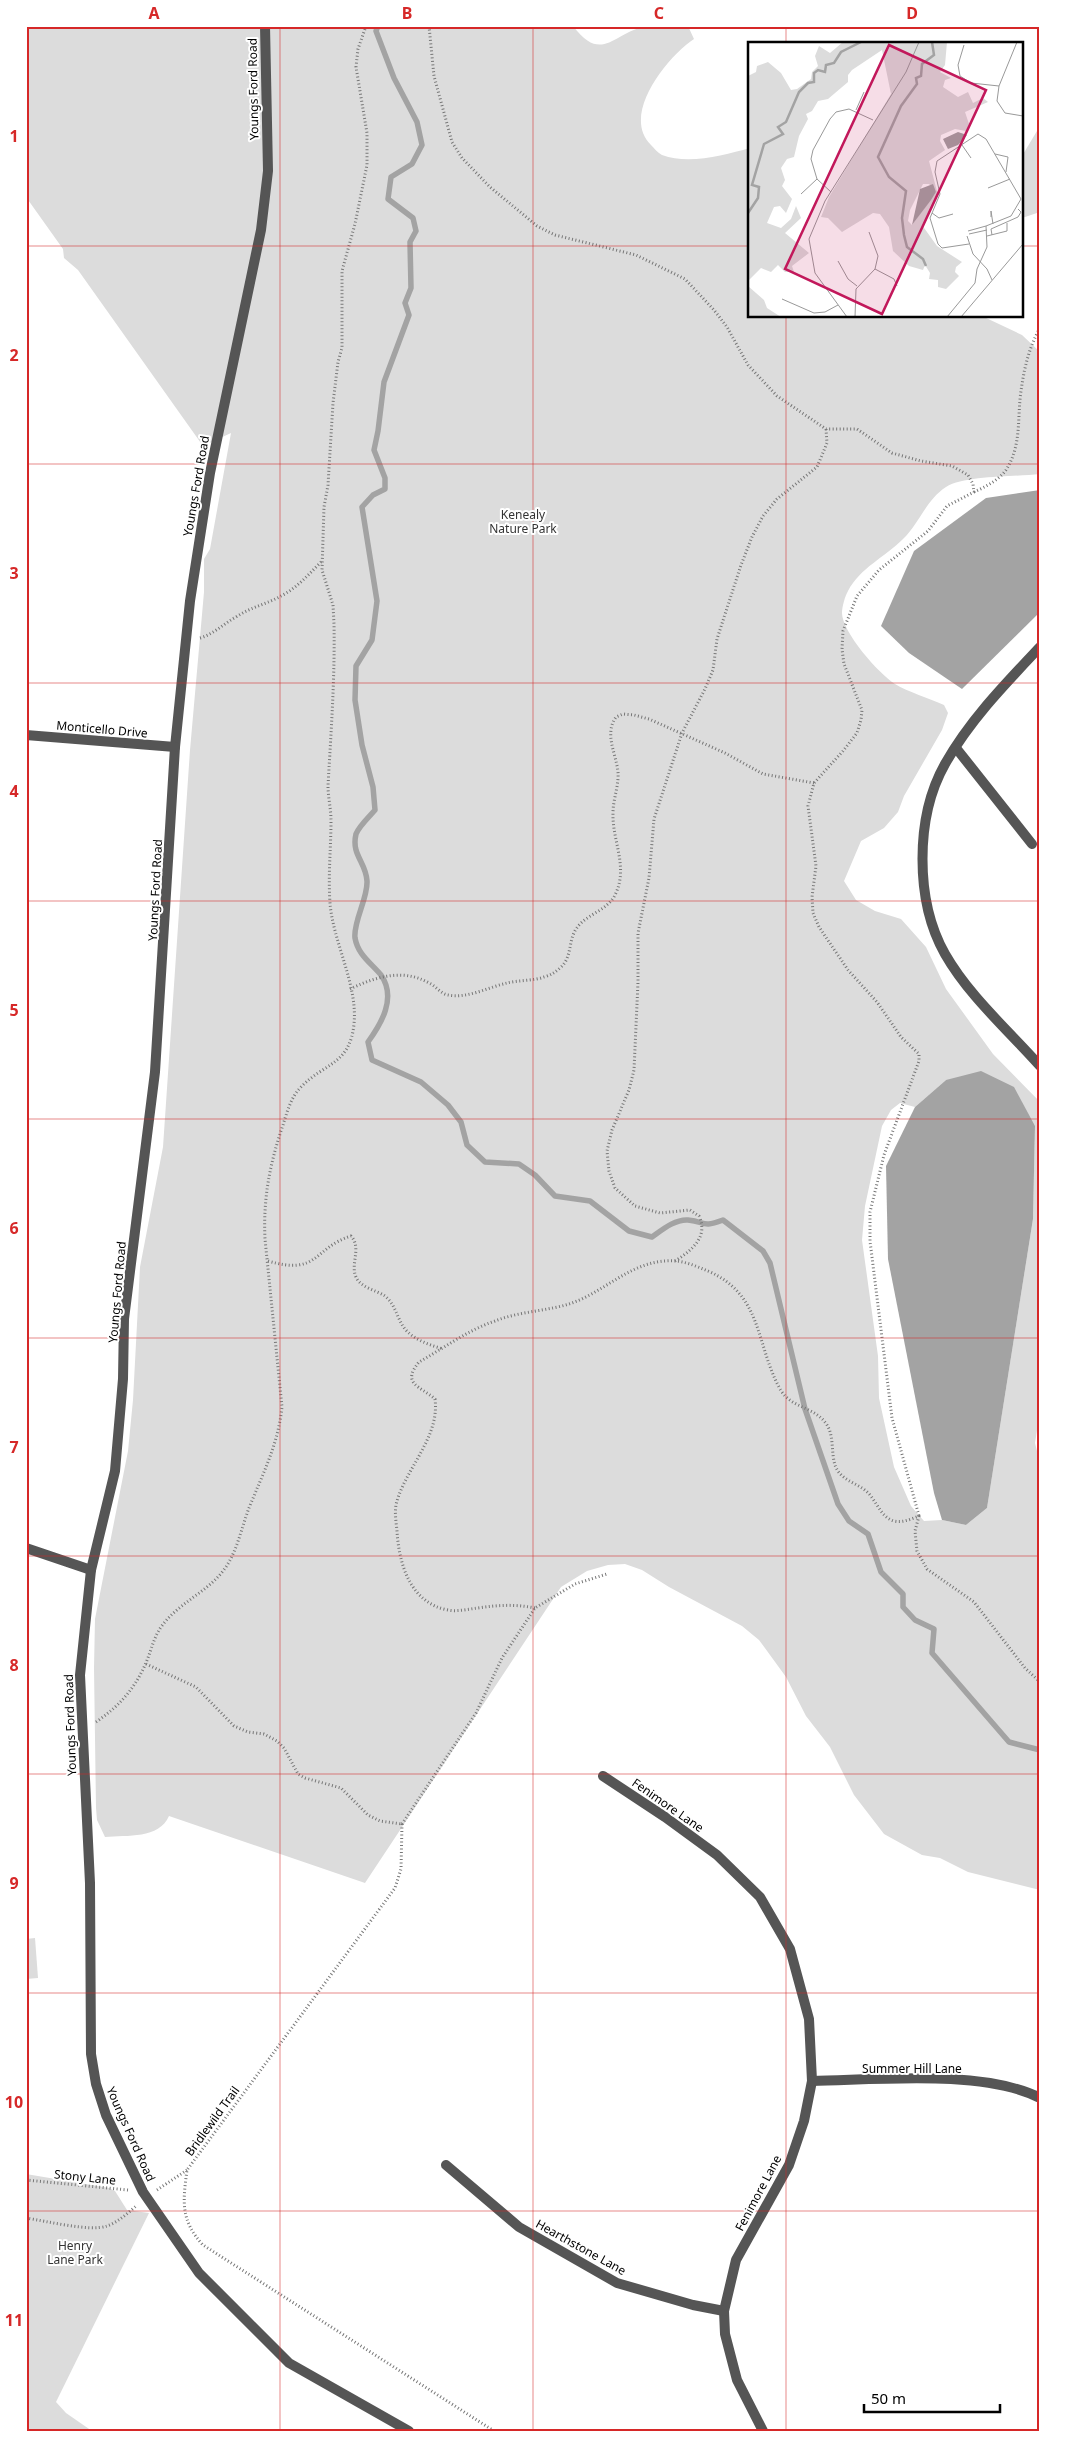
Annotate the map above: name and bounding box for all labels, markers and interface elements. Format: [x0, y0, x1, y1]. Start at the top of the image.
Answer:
text: A [148, 2, 160, 24]
text: B [402, 2, 412, 24]
text: C [654, 2, 664, 24]
text: D [906, 2, 918, 24]
street label: Youngs Ford Road [244, 38, 262, 140]
inset map [748, 42, 1024, 318]
text: 1 [9, 125, 19, 147]
text: 2 [9, 344, 19, 366]
street label: Youngs Ford Road [179, 434, 213, 538]
park label: Kenealy Nature Park [489, 506, 557, 537]
text: 3 [9, 562, 19, 584]
street label: Monticello Drive [56, 717, 149, 741]
text: 4 [9, 780, 19, 802]
street label: Youngs Ford Road [144, 839, 166, 941]
text: 5 [9, 999, 19, 1021]
text: 6 [9, 1217, 19, 1239]
street label: Youngs Ford Road [104, 1240, 130, 1344]
text: 7 [9, 1436, 19, 1458]
text: 8 [9, 1654, 19, 1676]
street label: Youngs Ford Road [60, 1674, 80, 1776]
street label: Fenimore Lane [629, 1774, 707, 1836]
text: 9 [9, 1872, 19, 1894]
street label: Summer Hill Lane [862, 2060, 962, 2077]
street label: Bridlewild Trail [181, 2083, 243, 2159]
street label: Youngs Ford Road [102, 2084, 160, 2184]
text: 10 [5, 2091, 23, 2113]
street label: Fenimore Lane [731, 2152, 785, 2234]
street label: Stony Lane [53, 2165, 117, 2189]
street label: Hearthstone Lane [533, 2215, 629, 2279]
park label: Henry Lane Park [47, 2237, 103, 2268]
text: 11 [5, 2309, 23, 2331]
scale bar [864, 2382, 1000, 2414]
text: 50 m [871, 2388, 906, 2408]

